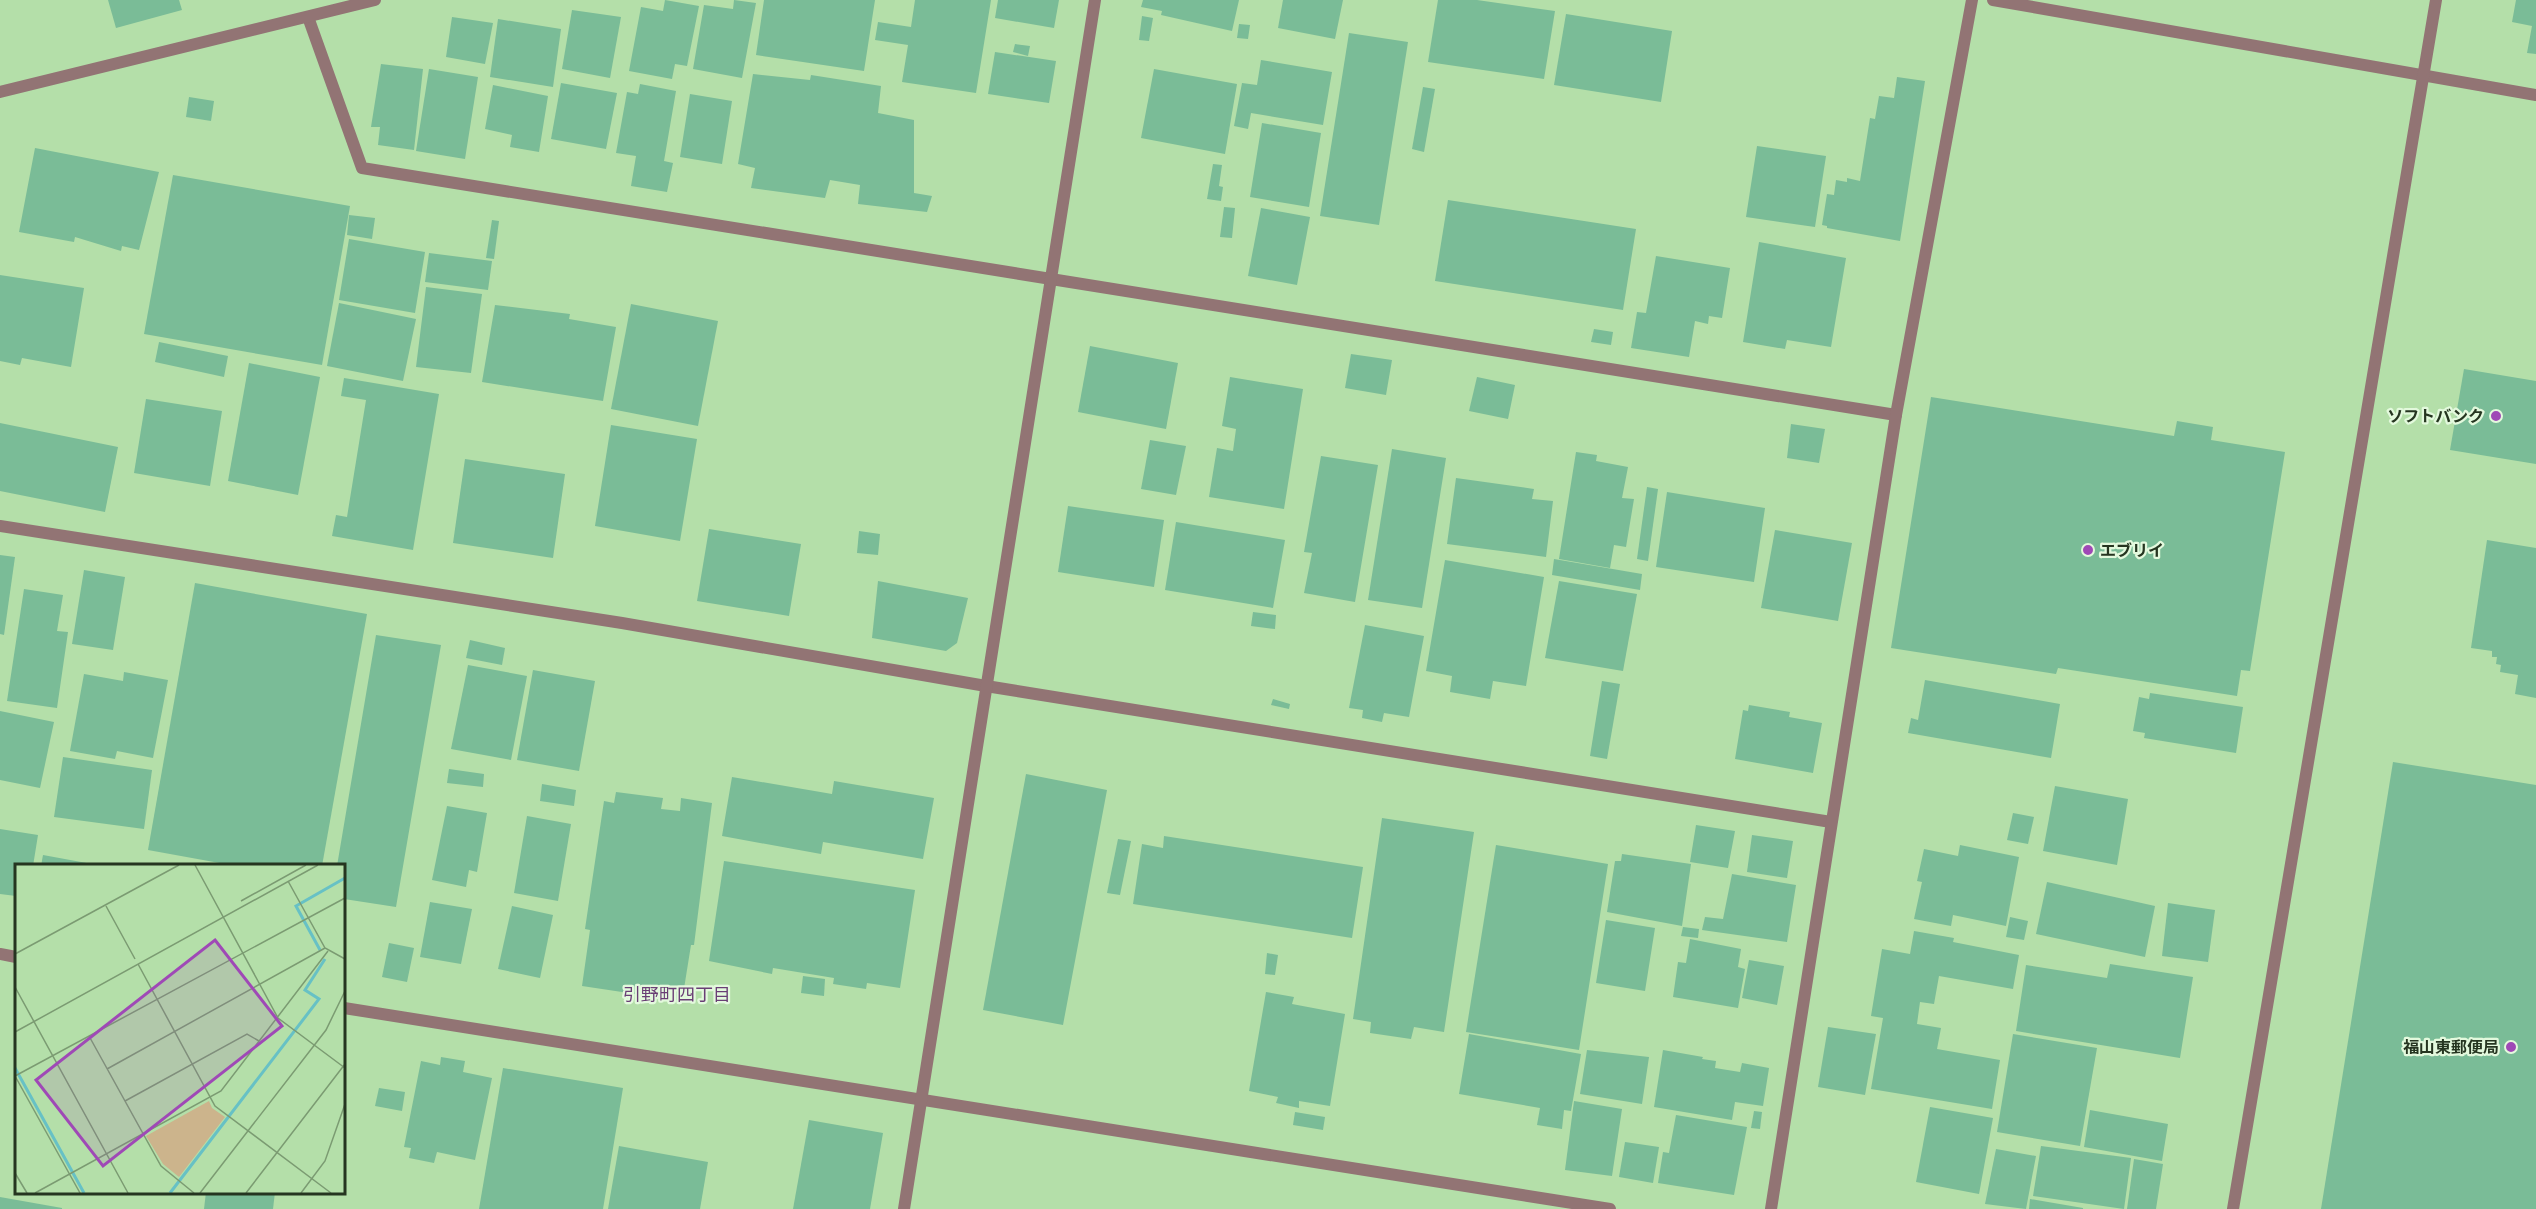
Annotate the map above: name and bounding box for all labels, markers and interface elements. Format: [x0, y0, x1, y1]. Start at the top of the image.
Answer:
place label: ソフトバンク [2387, 407, 2484, 426]
marker: ソフトバンク [2489, 409, 2503, 423]
place label: エブリイ [2100, 541, 2164, 560]
marker: エブリイ [2081, 543, 2095, 557]
inset map [15, 864, 345, 1194]
district label: 引野町四丁目 [623, 984, 731, 1006]
place label: 福山東郵便局 [2403, 1038, 2499, 1057]
marker: 福山東郵便局 [2504, 1040, 2518, 1054]

